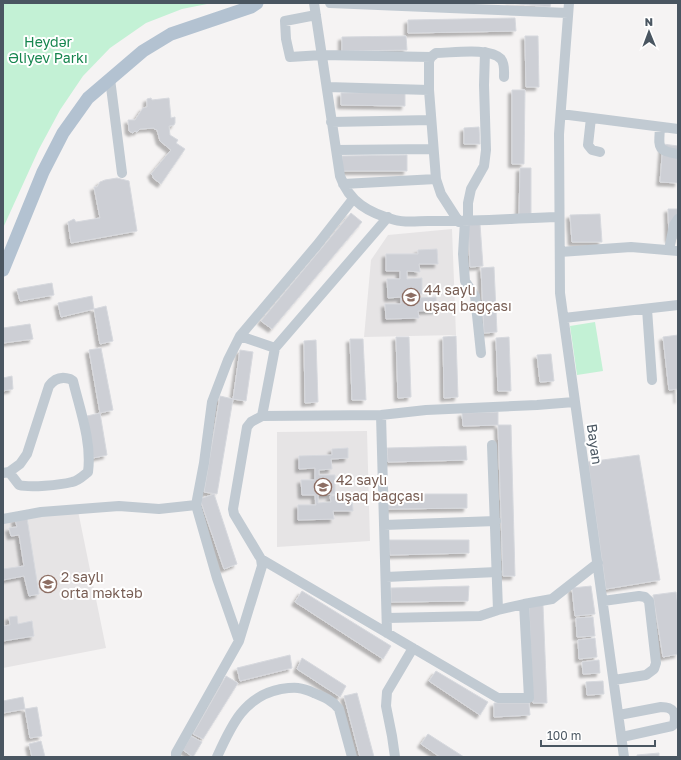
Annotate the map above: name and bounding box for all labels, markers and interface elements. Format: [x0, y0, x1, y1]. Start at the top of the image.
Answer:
north arrow [629, 12, 669, 52]
text: N [645, 15, 653, 28]
park label: Heydər Əliyev Parkı [8, 33, 88, 66]
place label: 44 saylı uşaq bağçası [424, 281, 512, 314]
school or university icon: 44 saylı uşaq bağçası [401, 287, 421, 307]
street label: Bayan [584, 423, 606, 465]
place label: 42 saylı uşaq bağçası [336, 471, 424, 504]
school or university icon: 42 saylı uşaq bağçası [313, 477, 333, 497]
place label: 2 saylı orta məktəb [61, 568, 143, 601]
school or university icon: 2 saylı orta məktəb [38, 574, 58, 594]
scale bar [541, 722, 655, 748]
text: 100 m [547, 728, 581, 743]

